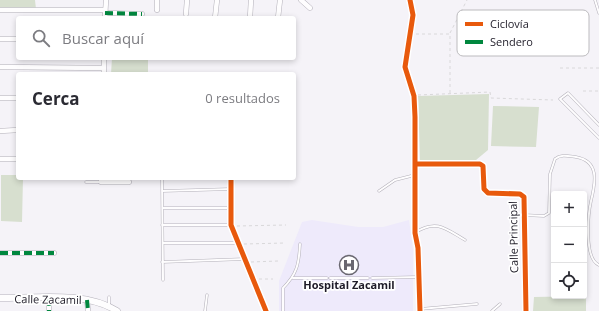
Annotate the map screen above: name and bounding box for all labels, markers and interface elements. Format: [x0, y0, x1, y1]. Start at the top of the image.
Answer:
legend [457, 10, 589, 56]
search box [16, 16, 296, 60]
text: Ciclovía [490, 16, 529, 31]
icon: search [30, 27, 52, 49]
text: Buscar aquí [62, 28, 144, 48]
text: Sendero [490, 34, 533, 49]
text: Cerca [32, 87, 80, 110]
text: 0 resultados [205, 89, 280, 107]
map controls [551, 191, 587, 299]
button: + [551, 191, 587, 227]
street label: Calle Principal [505, 201, 521, 273]
button: − [551, 227, 587, 263]
hospital icon: Hospital Zacamil [338, 254, 360, 276]
button: locate [551, 263, 587, 299]
place label: Hospital Zacamil [303, 277, 395, 292]
street label: Calle Zacamil [14, 291, 82, 307]

